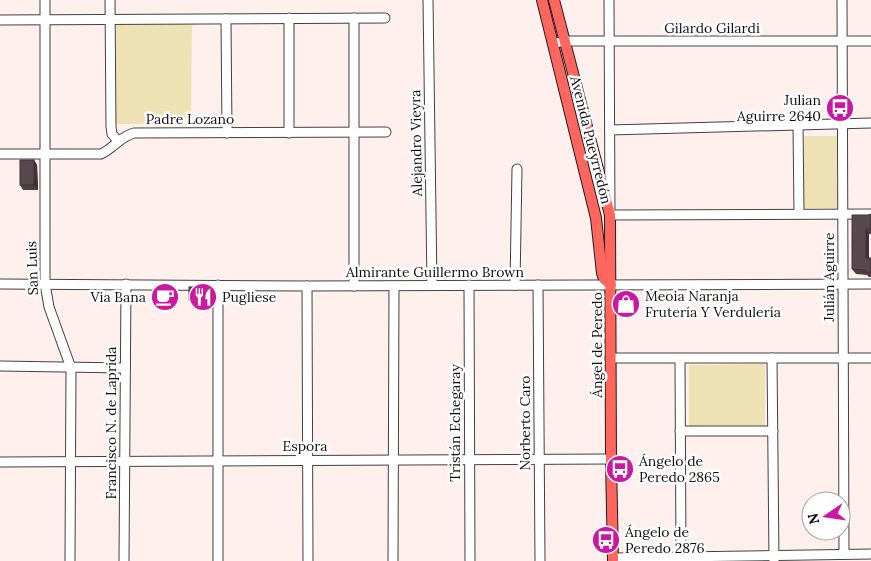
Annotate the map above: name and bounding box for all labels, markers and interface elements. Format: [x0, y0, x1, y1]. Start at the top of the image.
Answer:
street label: Gilardo Gilardi [664, 19, 760, 37]
street label: Avenida Pueyrredón [566, 73, 616, 206]
street label: Alejandro Vieyra [406, 89, 426, 198]
place label: Julian Aguirre 2640 [736, 91, 821, 125]
bus stop icon: Julian Aguirre 2640 [825, 93, 855, 123]
street label: Padre Lozano [146, 110, 234, 128]
street label: Julián Aguirre [820, 232, 838, 323]
street label: San Luis [22, 241, 42, 295]
street label: Almirante Guillermo Brown [345, 263, 525, 281]
cafe icon: Via Bana [150, 282, 180, 312]
restaurant icon: Pugliese [188, 282, 218, 312]
place label: Meoia Naranja Frutería Y Verdulería [645, 287, 781, 321]
place label: Via Bana [90, 288, 146, 306]
place label: Pugliese [222, 288, 277, 306]
shop icon: Meoia Naranja Frutería Y Verdulería [611, 289, 641, 319]
street label: Ángel de Peredo [588, 292, 606, 399]
street label: Francisco N. de Laprida [102, 346, 120, 500]
street label: Tristán Echegaray [446, 364, 464, 482]
street label: Norberto Caro [516, 375, 534, 471]
street label: Espora [283, 437, 327, 455]
place label: Ángelo de Peredo 2865 [638, 452, 720, 486]
bus stop icon: Ángelo de Peredo 2865 [605, 454, 635, 484]
north arrow [801, 491, 851, 541]
text: N [803, 511, 823, 526]
place label: Ángelo de Peredo 2876 [624, 523, 705, 557]
bus stop icon: Ángelo de Peredo 2876 [591, 525, 621, 555]

